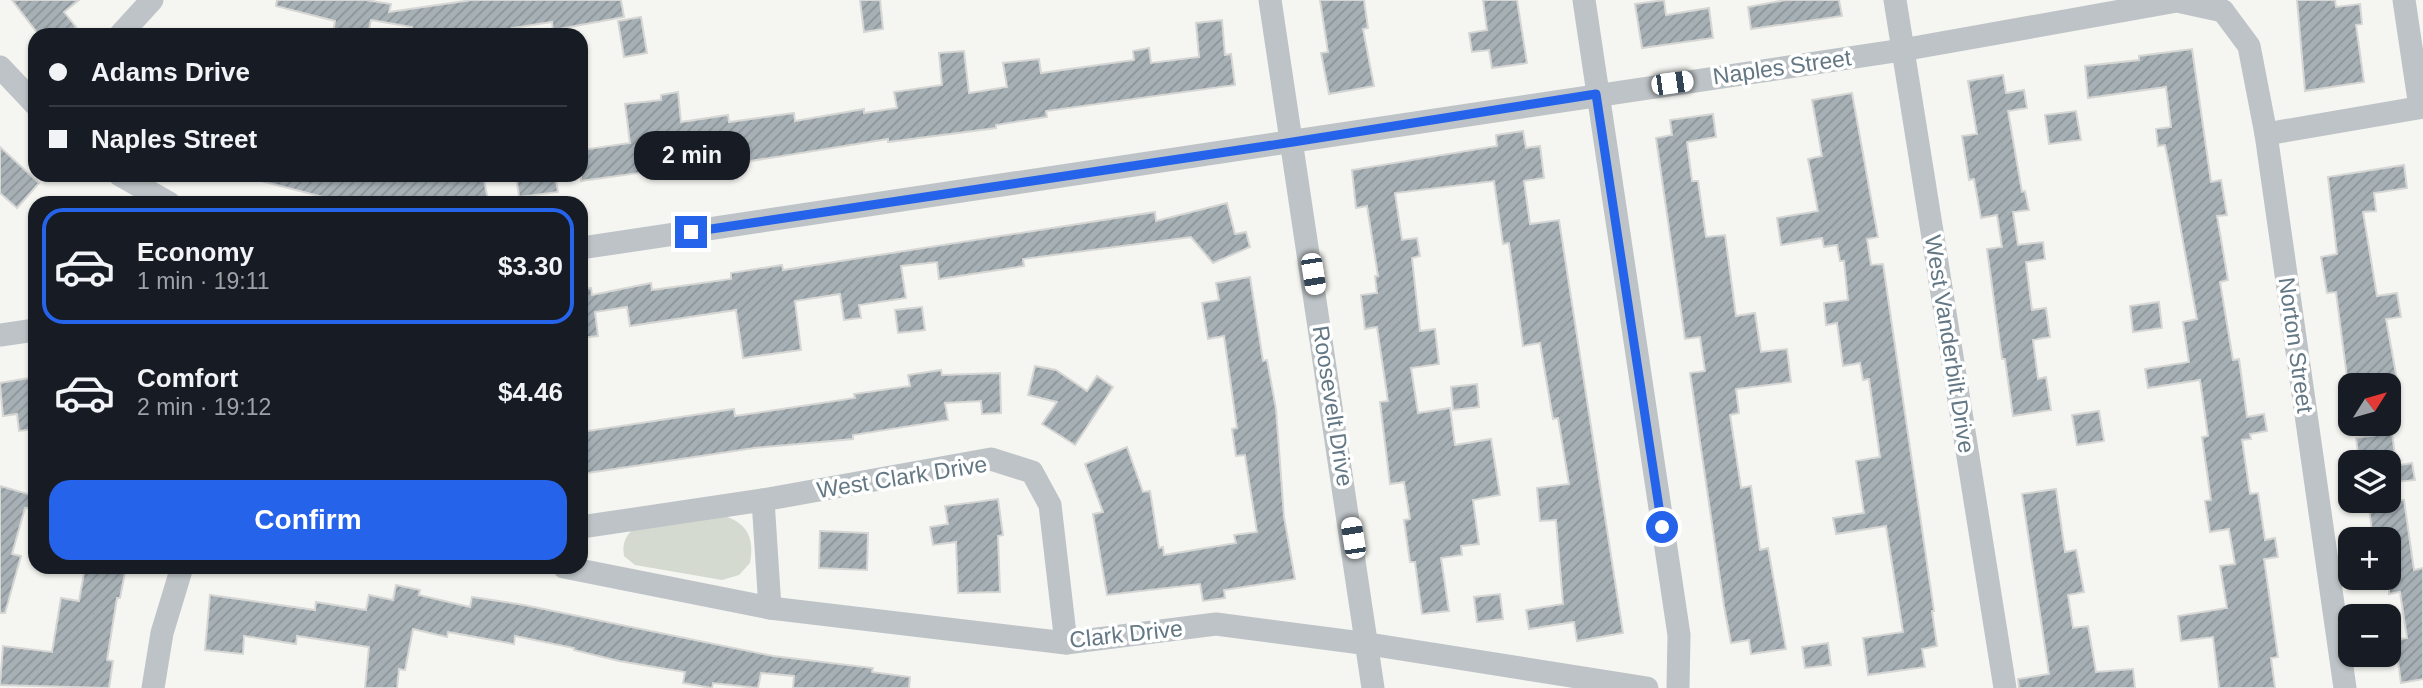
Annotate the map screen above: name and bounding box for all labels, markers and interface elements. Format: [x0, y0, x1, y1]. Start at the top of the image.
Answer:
street label: Naples Street [1711, 44, 1853, 90]
text: Adams Drive [91, 57, 250, 87]
car [1650, 70, 1695, 96]
text: Naples Street [91, 124, 257, 154]
callout: 2 min [633, 131, 749, 180]
text: 2 min [662, 142, 722, 168]
route end [675, 216, 707, 248]
street label: West Vanderbilt Drive [1920, 233, 1980, 455]
icon: car [53, 235, 116, 298]
text: Economy [137, 237, 254, 267]
text: $3.30 [498, 251, 563, 281]
car [1300, 252, 1327, 296]
text: 1 min · 19:11 [137, 268, 270, 294]
street label: Norton Street [2274, 275, 2318, 415]
street label: Roosevelt Drive [1307, 324, 1359, 488]
icon: car [53, 361, 116, 424]
text: Comfort [137, 363, 238, 393]
north arrow [2338, 373, 2401, 436]
map controls [2338, 373, 2401, 667]
text: $4.46 [498, 377, 563, 407]
text: 2 min · 19:12 [137, 394, 271, 420]
button: layers [2338, 450, 2401, 513]
street label: West Clark Drive [815, 451, 989, 503]
button: Confirm [49, 480, 567, 560]
route start [1646, 511, 1678, 543]
car [1340, 516, 1367, 560]
button: + [2338, 527, 2401, 590]
button: − [2338, 604, 2401, 667]
street label: Clark Drive [1068, 615, 1184, 653]

